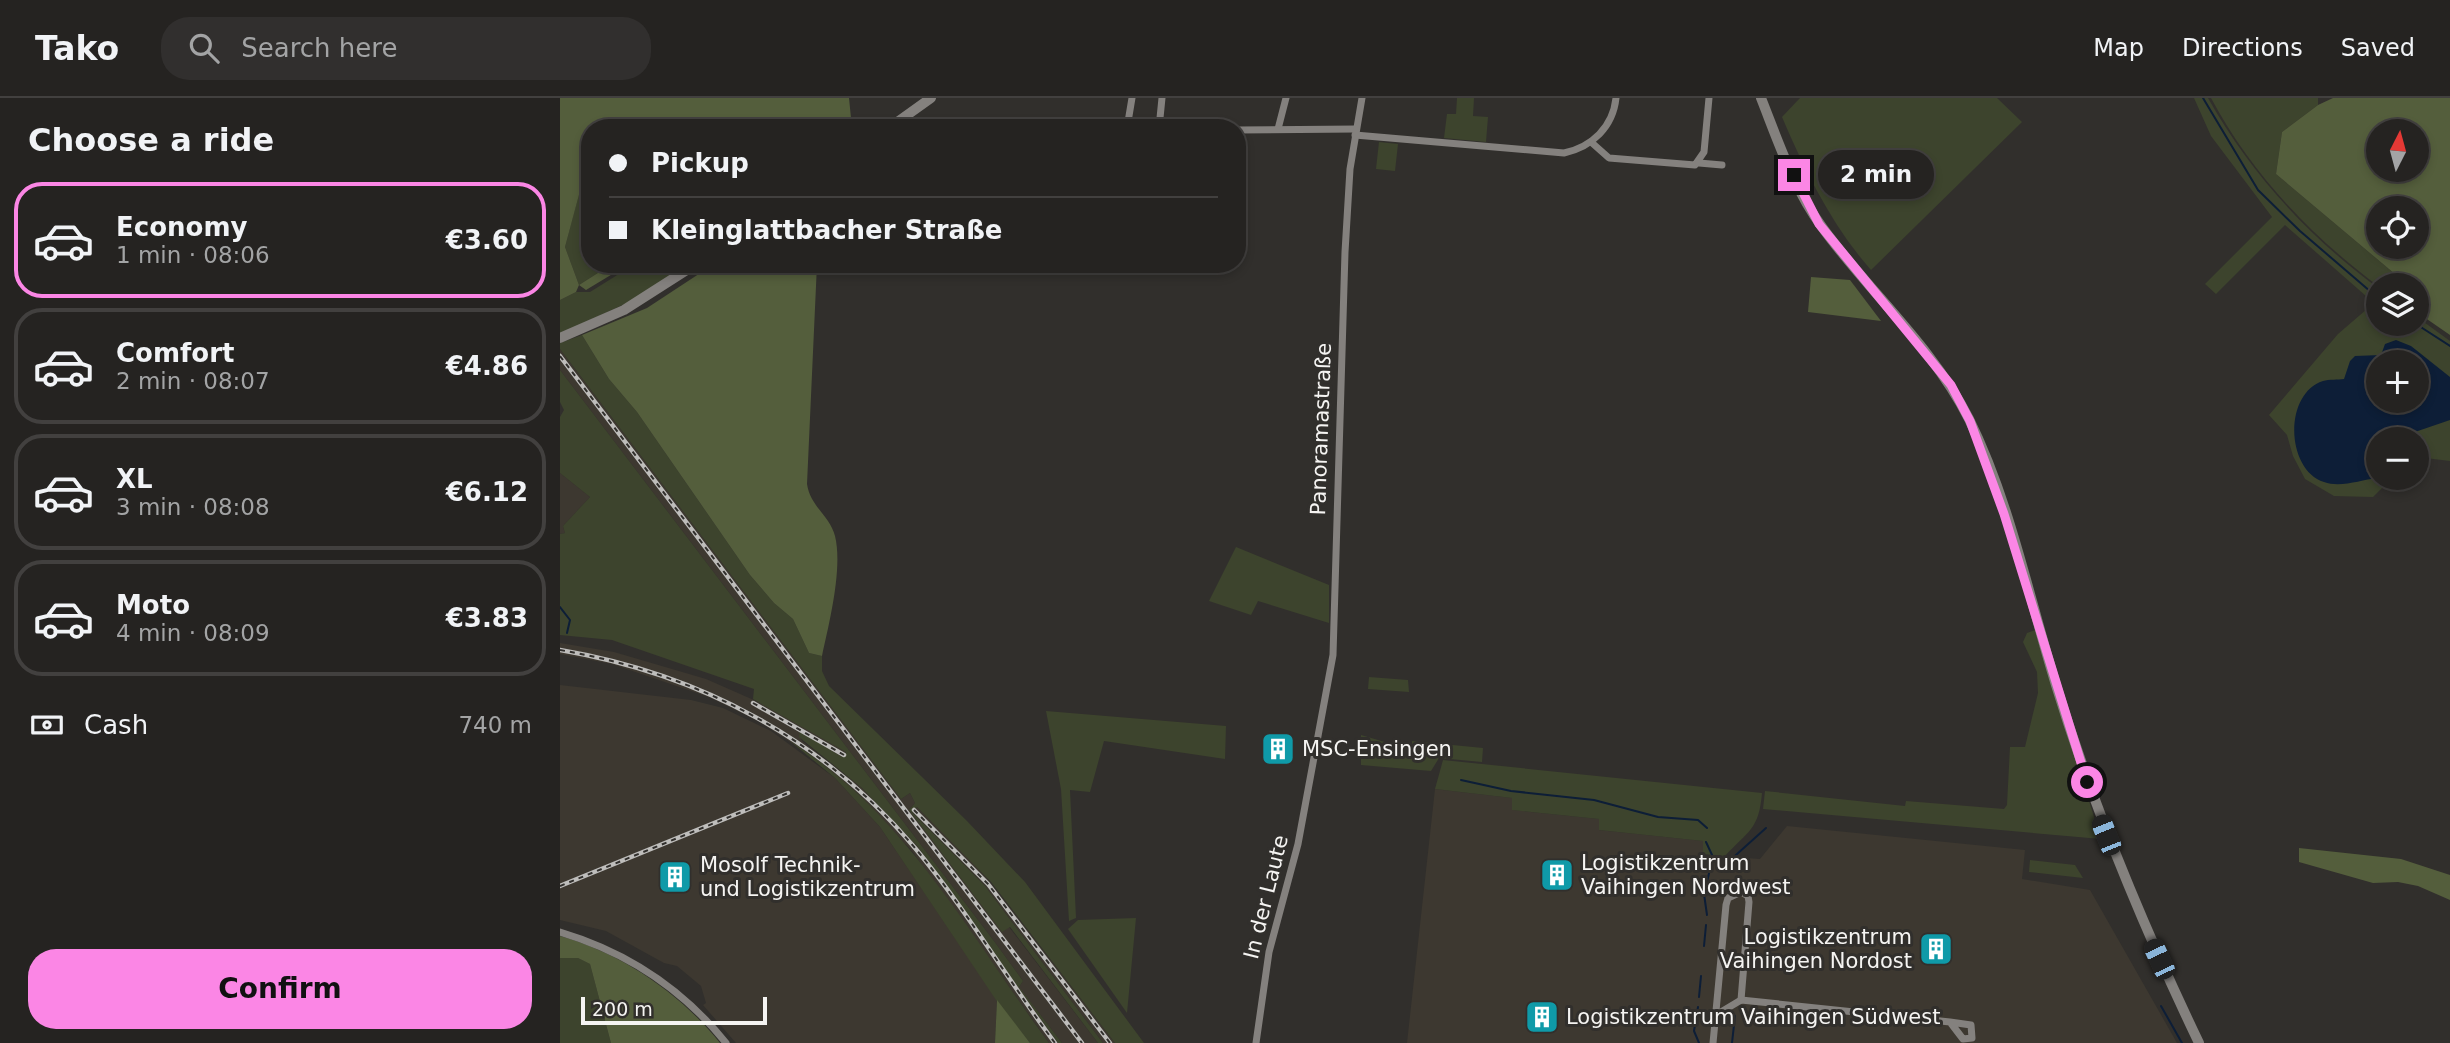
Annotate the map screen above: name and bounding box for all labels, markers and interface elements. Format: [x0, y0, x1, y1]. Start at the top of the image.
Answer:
search box [161, 17, 651, 80]
text: Tako [35, 29, 119, 68]
icon: search [185, 29, 223, 67]
text: Search here [241, 33, 397, 63]
text: Map [2093, 34, 2144, 62]
text: Directions [2182, 34, 2303, 62]
text: Saved [2341, 34, 2415, 62]
north arrow [2366, 119, 2429, 182]
map controls [2366, 119, 2429, 490]
text: Choose a ride [28, 121, 274, 159]
text: Pickup [651, 148, 749, 178]
callout: 2 min [1818, 150, 1934, 200]
route end [1778, 159, 1810, 191]
text: 2 min [1840, 161, 1912, 187]
button: locate [2366, 196, 2429, 259]
icon: car [32, 209, 95, 272]
text: Economy [116, 212, 247, 242]
text: Kleinglattbacher Straße [651, 215, 1002, 245]
text: €3.60 [446, 225, 528, 255]
text: 1 min · 08:06 [116, 242, 270, 268]
button: layers [2366, 273, 2429, 336]
icon: car [32, 335, 95, 398]
text: Comfort [116, 338, 234, 368]
street label: Panoramastraße [1306, 342, 1336, 516]
button: + [2366, 350, 2429, 413]
text: €4.86 [446, 351, 528, 381]
text: 2 min · 08:07 [116, 368, 270, 394]
button: − [2366, 427, 2429, 490]
icon: car [32, 461, 95, 524]
text: XL [116, 464, 153, 494]
text: €6.12 [446, 477, 528, 507]
text: 3 min · 08:08 [116, 494, 270, 520]
icon: car [32, 587, 95, 650]
text: Moto [116, 590, 190, 620]
text: €3.83 [446, 603, 528, 633]
text: 4 min · 08:09 [116, 620, 270, 646]
icon: cash [28, 706, 66, 744]
text: Cash [84, 710, 148, 740]
text: 740 m [458, 712, 532, 738]
building icon: MSC-Ensingen [1259, 730, 1297, 768]
place label: MSC-Ensingen [1302, 737, 1452, 761]
route start [2071, 766, 2103, 798]
car [2089, 812, 2124, 858]
street label: In der Laute [1239, 833, 1293, 961]
place label: Logistikzentrum Vaihingen Nordwest [1581, 851, 1791, 899]
place label: Mosolf Technik- und Logistikzentrum [700, 853, 915, 901]
building icon: Logistikzentrum Vaihingen Nordwest [1538, 856, 1576, 894]
building icon: Mosolf Technik- und Logistikzentrum [656, 858, 694, 896]
place label: Logistikzentrum Vaihingen Nordost [1720, 925, 1912, 973]
building icon: Logistikzentrum Vaihingen Nordost [1917, 930, 1955, 968]
car [2141, 936, 2178, 982]
button: Confirm [28, 949, 532, 1029]
scale bar [581, 994, 766, 1026]
text: 200 m [592, 998, 653, 1020]
building icon: Logistikzentrum Vaihingen Südwest [1523, 998, 1561, 1036]
place label: Logistikzentrum Vaihingen Südwest [1566, 1005, 1940, 1029]

